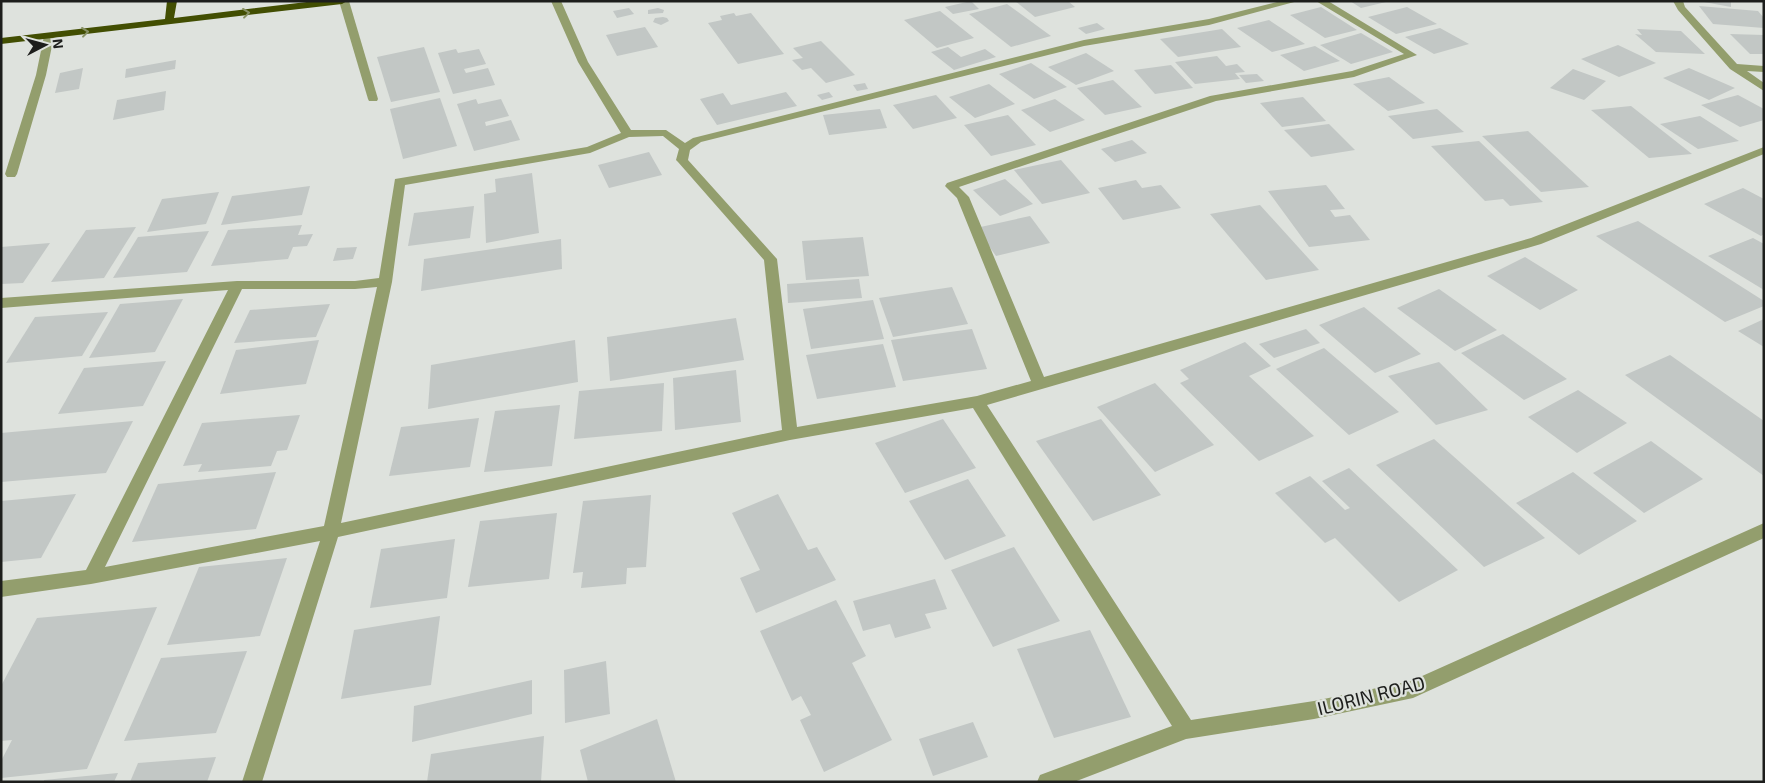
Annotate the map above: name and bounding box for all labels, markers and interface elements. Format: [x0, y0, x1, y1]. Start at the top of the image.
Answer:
one-way arrow [242, 8, 250, 19]
north arrow [20, 20, 70, 70]
one-way arrow [81, 27, 89, 38]
text: N [49, 38, 67, 50]
street label: ILORIN ROAD [1315, 671, 1427, 719]

